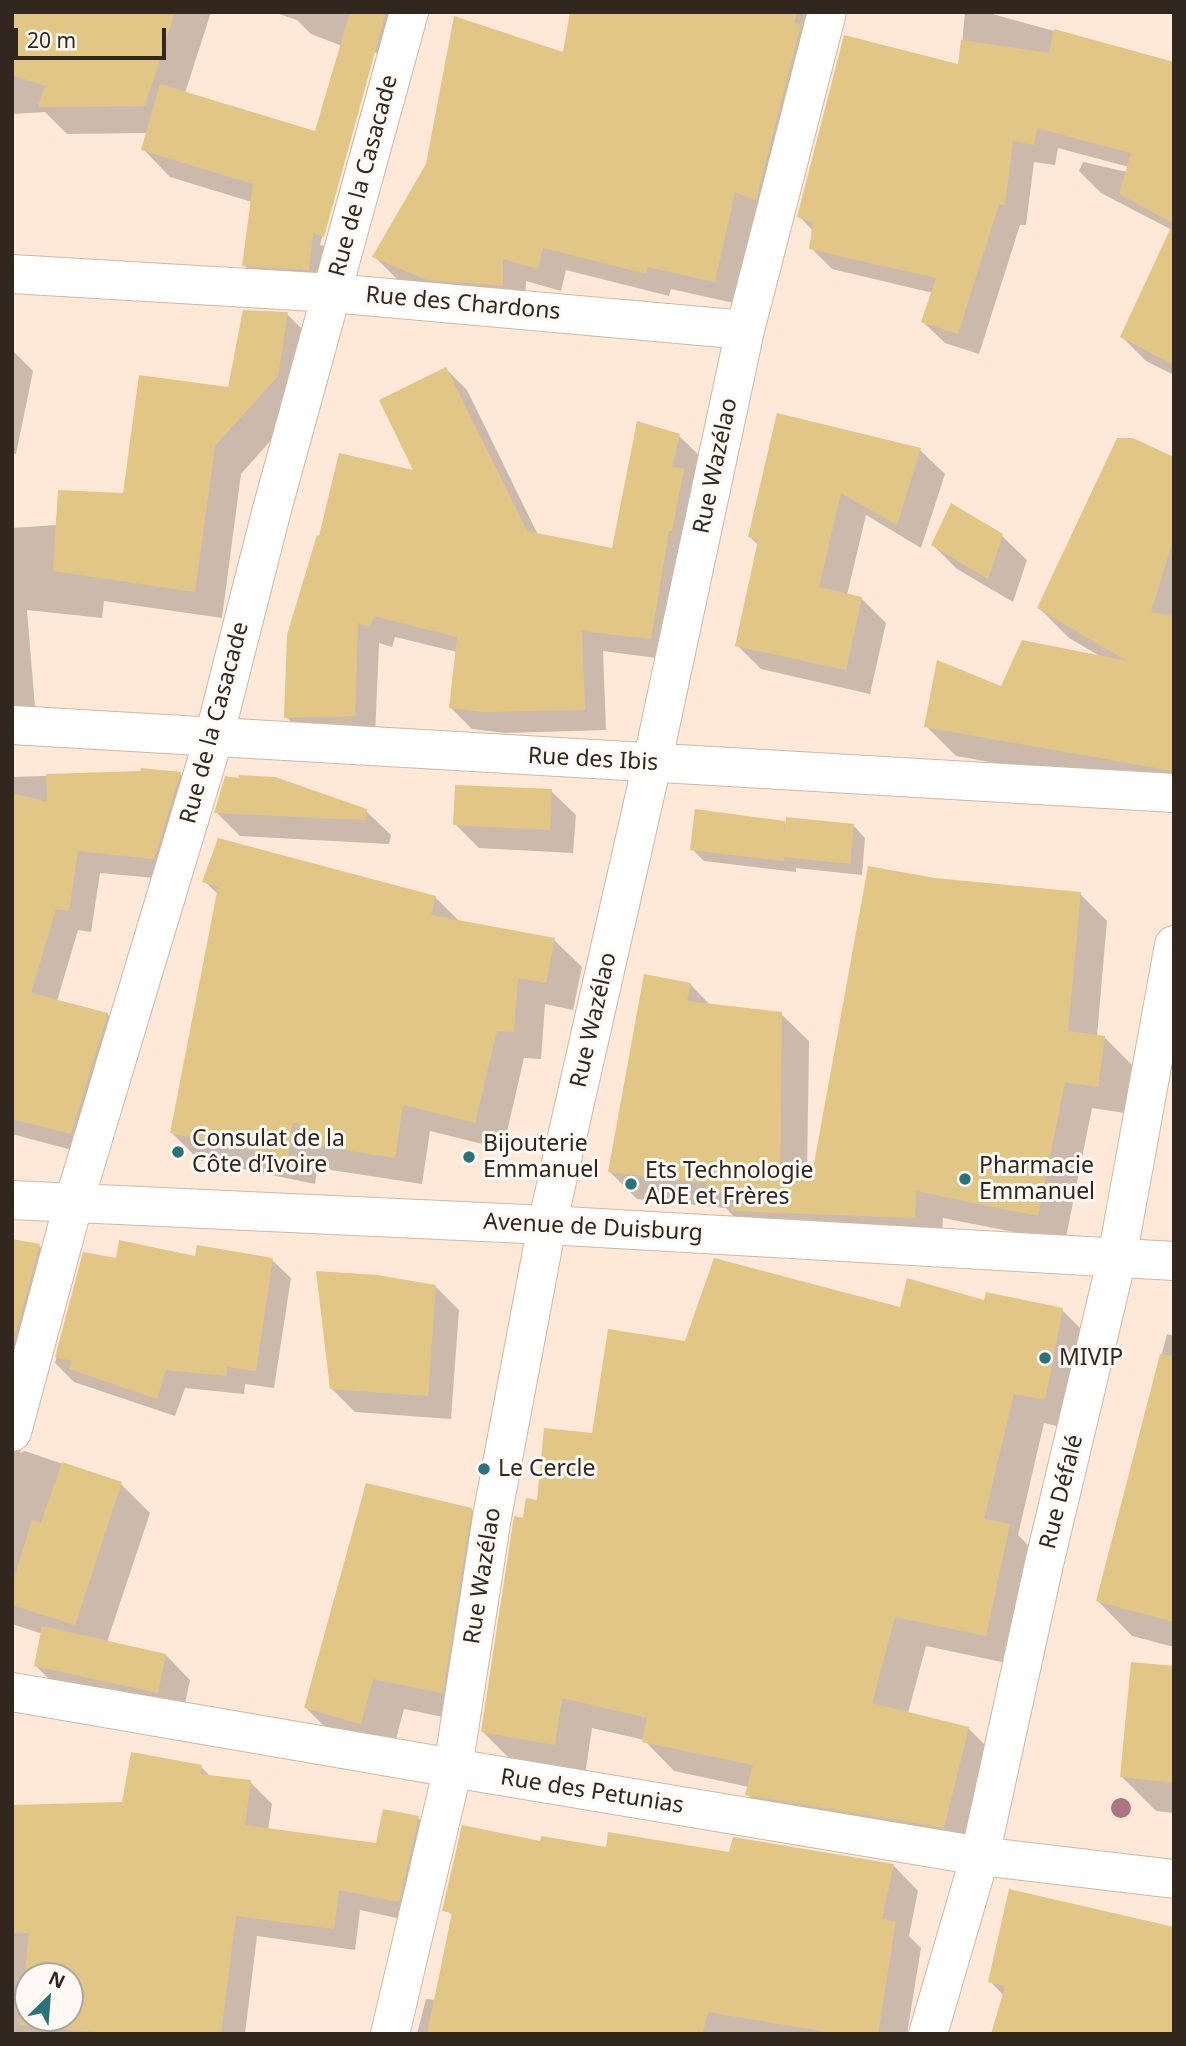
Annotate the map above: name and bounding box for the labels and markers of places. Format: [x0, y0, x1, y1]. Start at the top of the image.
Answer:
place label: Consulat de la Côte d’Ivoire [192, 1125, 345, 1179]
place label: Bijouterie Emmanuel [483, 1130, 599, 1184]
marker: Consulat de la Côte d’Ivoire [170, 1144, 186, 1160]
marker: Bijouterie Emmanuel [461, 1149, 477, 1165]
place label: Pharmacie Emmanuel [979, 1152, 1095, 1206]
place label: Ets Technologie ADE et Frères [645, 1157, 814, 1211]
marker: Pharmacie Emmanuel [957, 1171, 973, 1187]
marker: Ets Technologie ADE et Frères [623, 1176, 639, 1192]
place label: MIVIP [1059, 1344, 1123, 1372]
marker: MIVIP [1037, 1350, 1053, 1366]
place label: Le Cercle [498, 1455, 595, 1483]
marker: Le Cercle [476, 1461, 492, 1477]

